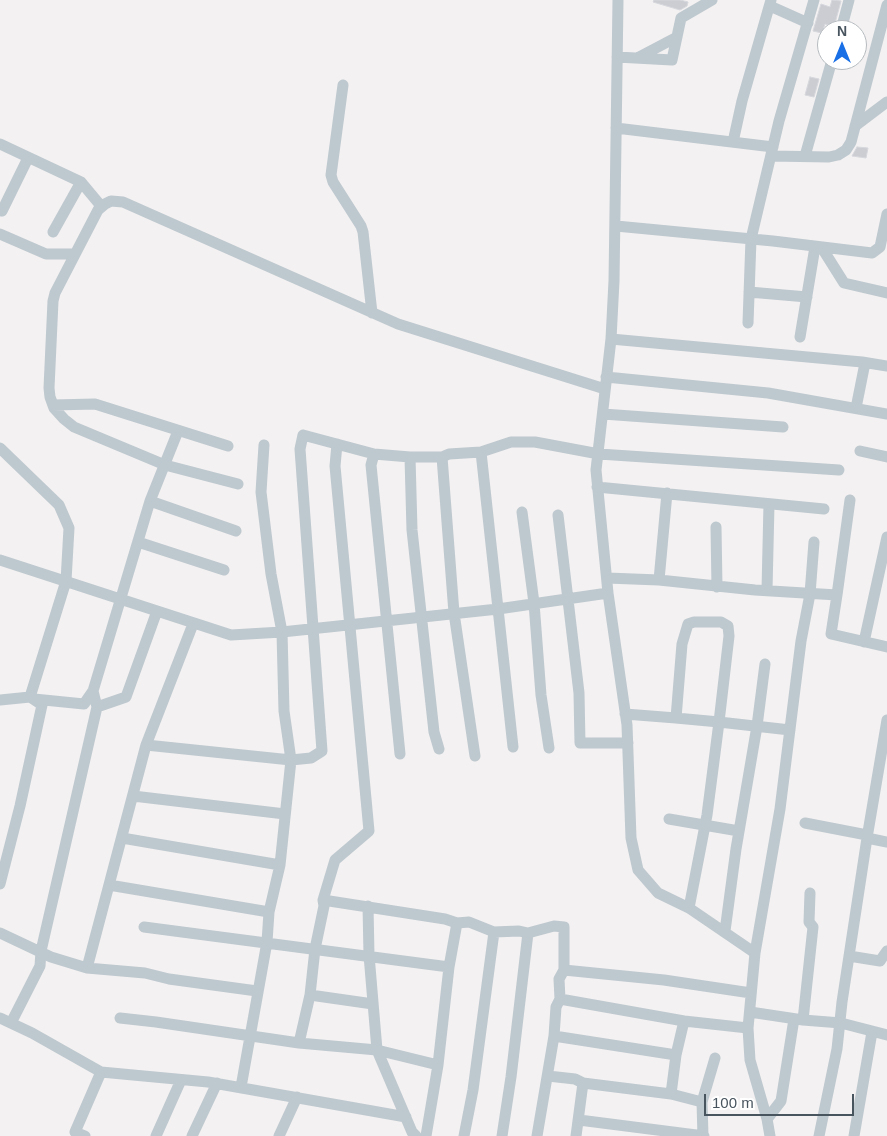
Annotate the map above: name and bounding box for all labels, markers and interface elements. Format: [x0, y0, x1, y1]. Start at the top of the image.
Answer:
north arrow [817, 20, 867, 70]
text: N [837, 23, 847, 39]
scale bar [707, 1084, 857, 1116]
text: 100 m [712, 1094, 754, 1111]

